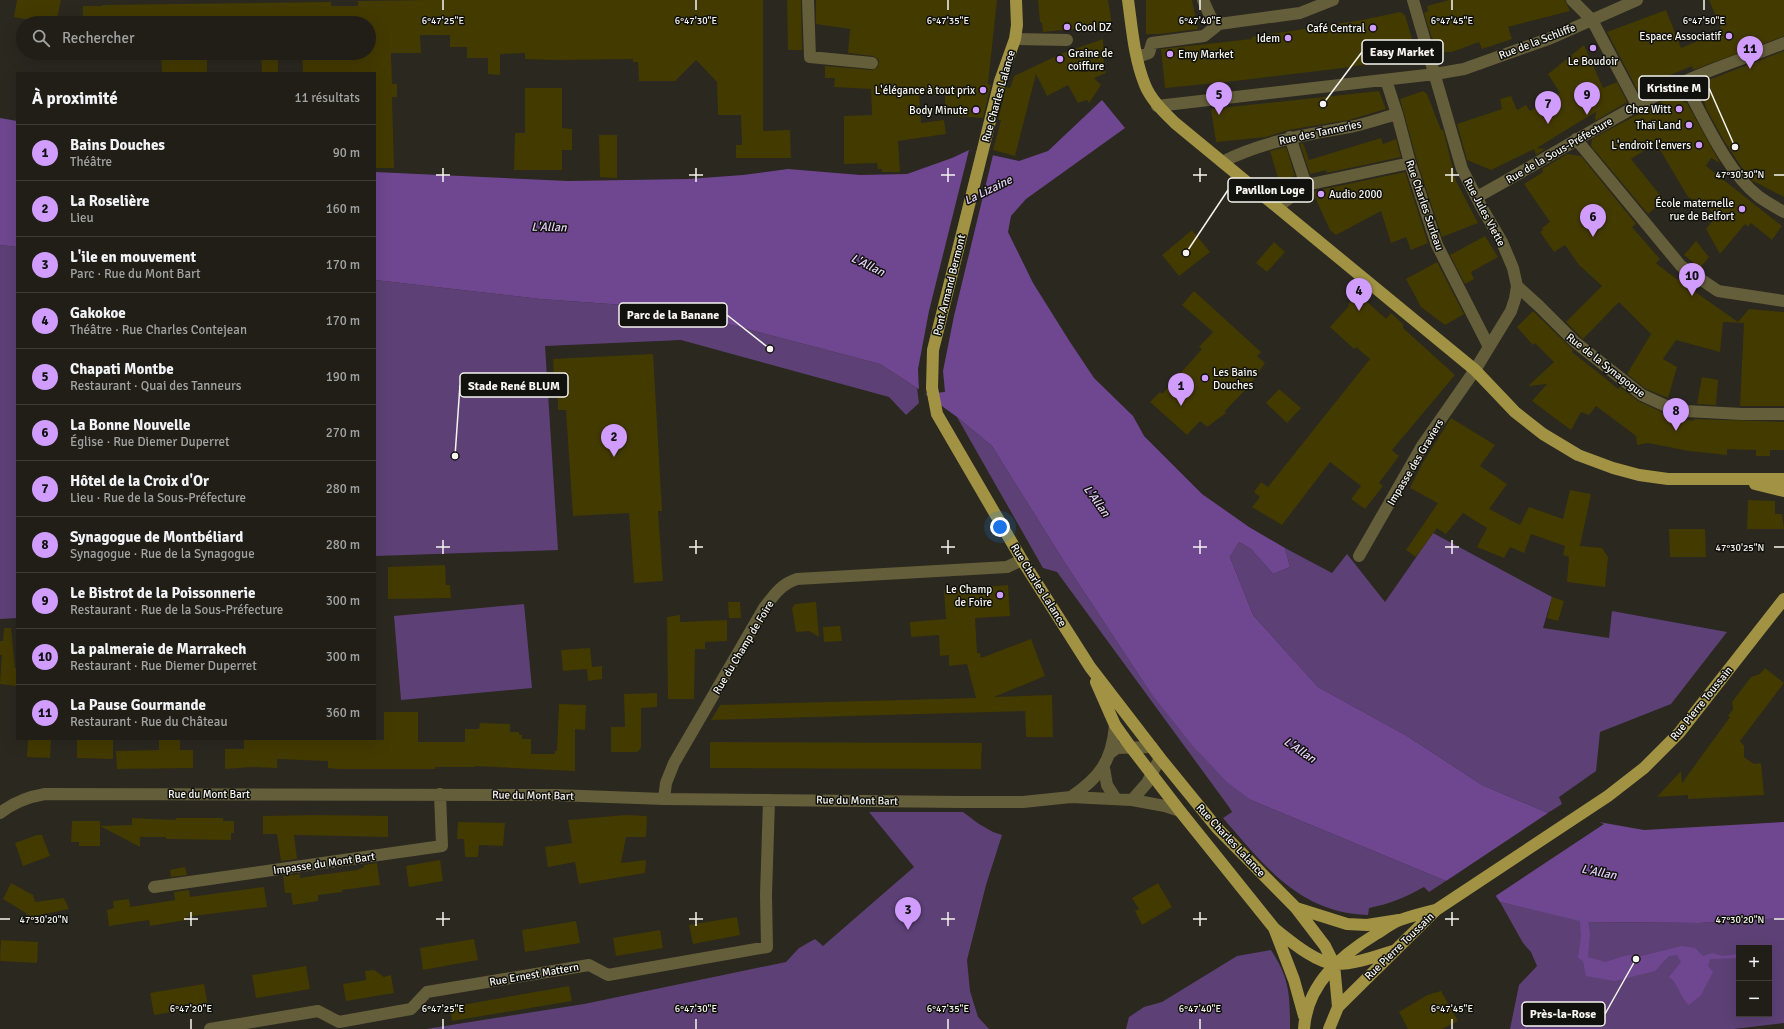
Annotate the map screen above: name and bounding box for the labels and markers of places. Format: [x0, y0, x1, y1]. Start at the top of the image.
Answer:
place label: Cool DZ [1075, 21, 1112, 34]
marker: Cool DZ [1062, 22, 1072, 32]
place label: Café Central [1307, 22, 1365, 35]
marker: Café Central [1368, 23, 1378, 33]
place label: Espace Associatif [1639, 30, 1722, 43]
marker: Espace Associatif [1724, 31, 1734, 41]
place label: Idem [1257, 32, 1280, 45]
marker: Idem [1283, 33, 1293, 43]
pin: 11 [1737, 36, 1763, 69]
callout: Easy Market [1362, 40, 1443, 64]
marker: Le Boudoir [1588, 43, 1598, 53]
place label: Graine de coiffure [1068, 47, 1113, 73]
place label: Emy Market [1178, 48, 1234, 61]
marker: Emy Market [1165, 49, 1175, 59]
marker: Graine de coiffure [1055, 54, 1065, 64]
place label: Le Boudoir [1568, 55, 1618, 68]
callout: Kristine M [1639, 76, 1709, 100]
pin: 5 [1206, 82, 1232, 115]
pin: 9 [1574, 82, 1600, 115]
place label: L'élégance à tout prix [875, 84, 975, 97]
marker: L'élégance à tout prix [978, 85, 988, 95]
pin: 7 [1535, 91, 1561, 124]
place label: Chez Witt [1626, 103, 1671, 116]
place label: Body Minute [909, 104, 968, 117]
marker: Chez Witt [1674, 104, 1684, 114]
marker: Body Minute [971, 105, 981, 115]
place label: Thaï Land [1636, 119, 1681, 132]
marker: Thaï Land [1684, 120, 1694, 130]
place label: L'endroit l'envers [1611, 139, 1691, 152]
marker: L'endroit l'envers [1694, 140, 1704, 150]
callout: Pavillon Loge [1228, 178, 1313, 202]
place label: Audio 2000 [1329, 188, 1382, 201]
marker: Audio 2000 [1316, 189, 1326, 199]
place label: École maternelle rue de Belfort [1655, 196, 1734, 223]
pin: 6 [1580, 204, 1606, 237]
marker: École maternelle rue de Belfort [1737, 204, 1747, 214]
pin: 10 [1679, 263, 1705, 296]
pin: 4 [1346, 278, 1372, 311]
callout: Parc de la Banane [619, 303, 727, 327]
place label: Les Bains Douches [1213, 366, 1257, 392]
callout: Stade René BLUM [460, 373, 568, 397]
pin: 1 [1168, 373, 1194, 406]
marker: Les Bains Douches [1200, 373, 1210, 383]
pin: 8 [1663, 398, 1689, 431]
pin: 2 [601, 424, 627, 457]
place label: Le Champ de Foire [946, 583, 992, 609]
marker: Le Champ de Foire [995, 590, 1005, 600]
pin: 3 [895, 897, 921, 930]
callout: Près-la-Rose [1522, 1002, 1605, 1026]

